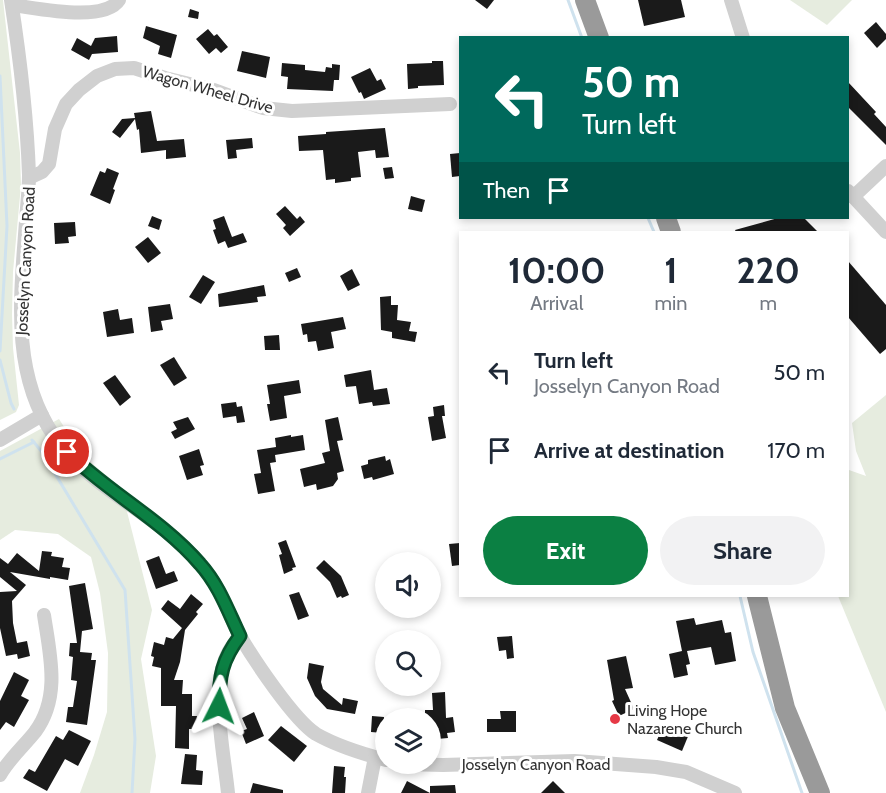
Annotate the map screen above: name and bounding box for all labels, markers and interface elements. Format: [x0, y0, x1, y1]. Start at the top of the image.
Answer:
text: 50 m [582, 56, 680, 108]
icon: left [483, 60, 561, 138]
street label: Wagon Wheel Drive [140, 62, 275, 117]
text: Turn left [582, 108, 676, 141]
icon: arrive [542, 174, 575, 207]
text: Then [483, 177, 530, 204]
street label: Josselyn Canyon Road [12, 186, 39, 337]
text: 10:00 [508, 248, 606, 292]
text: 1 [664, 248, 678, 292]
text: 220 [736, 248, 800, 292]
text: Arrival [530, 291, 583, 315]
text: min [655, 291, 687, 315]
text: m [759, 291, 777, 315]
text: Turn left [534, 347, 613, 374]
icon: left [483, 356, 516, 389]
text: 50 m [773, 359, 825, 386]
text: Josselyn Canyon Road [534, 374, 720, 398]
pin [41, 426, 92, 477]
icon: arrive [483, 434, 516, 467]
icon: arrive [50, 435, 83, 468]
text: Arrive at destination [534, 437, 724, 464]
text: 170 m [767, 437, 825, 464]
button: Exit [483, 516, 648, 585]
button: Share [660, 516, 825, 585]
map controls [375, 552, 441, 774]
button: sound [375, 552, 441, 618]
button: search [375, 630, 441, 696]
position arrow [187, 674, 251, 738]
place label: Living Hope Nazarene Church [627, 701, 742, 738]
button: layers [375, 708, 441, 774]
marker: Living Hope Nazarene Church [608, 712, 622, 726]
street label: Josselyn Canyon Road [461, 755, 610, 774]

